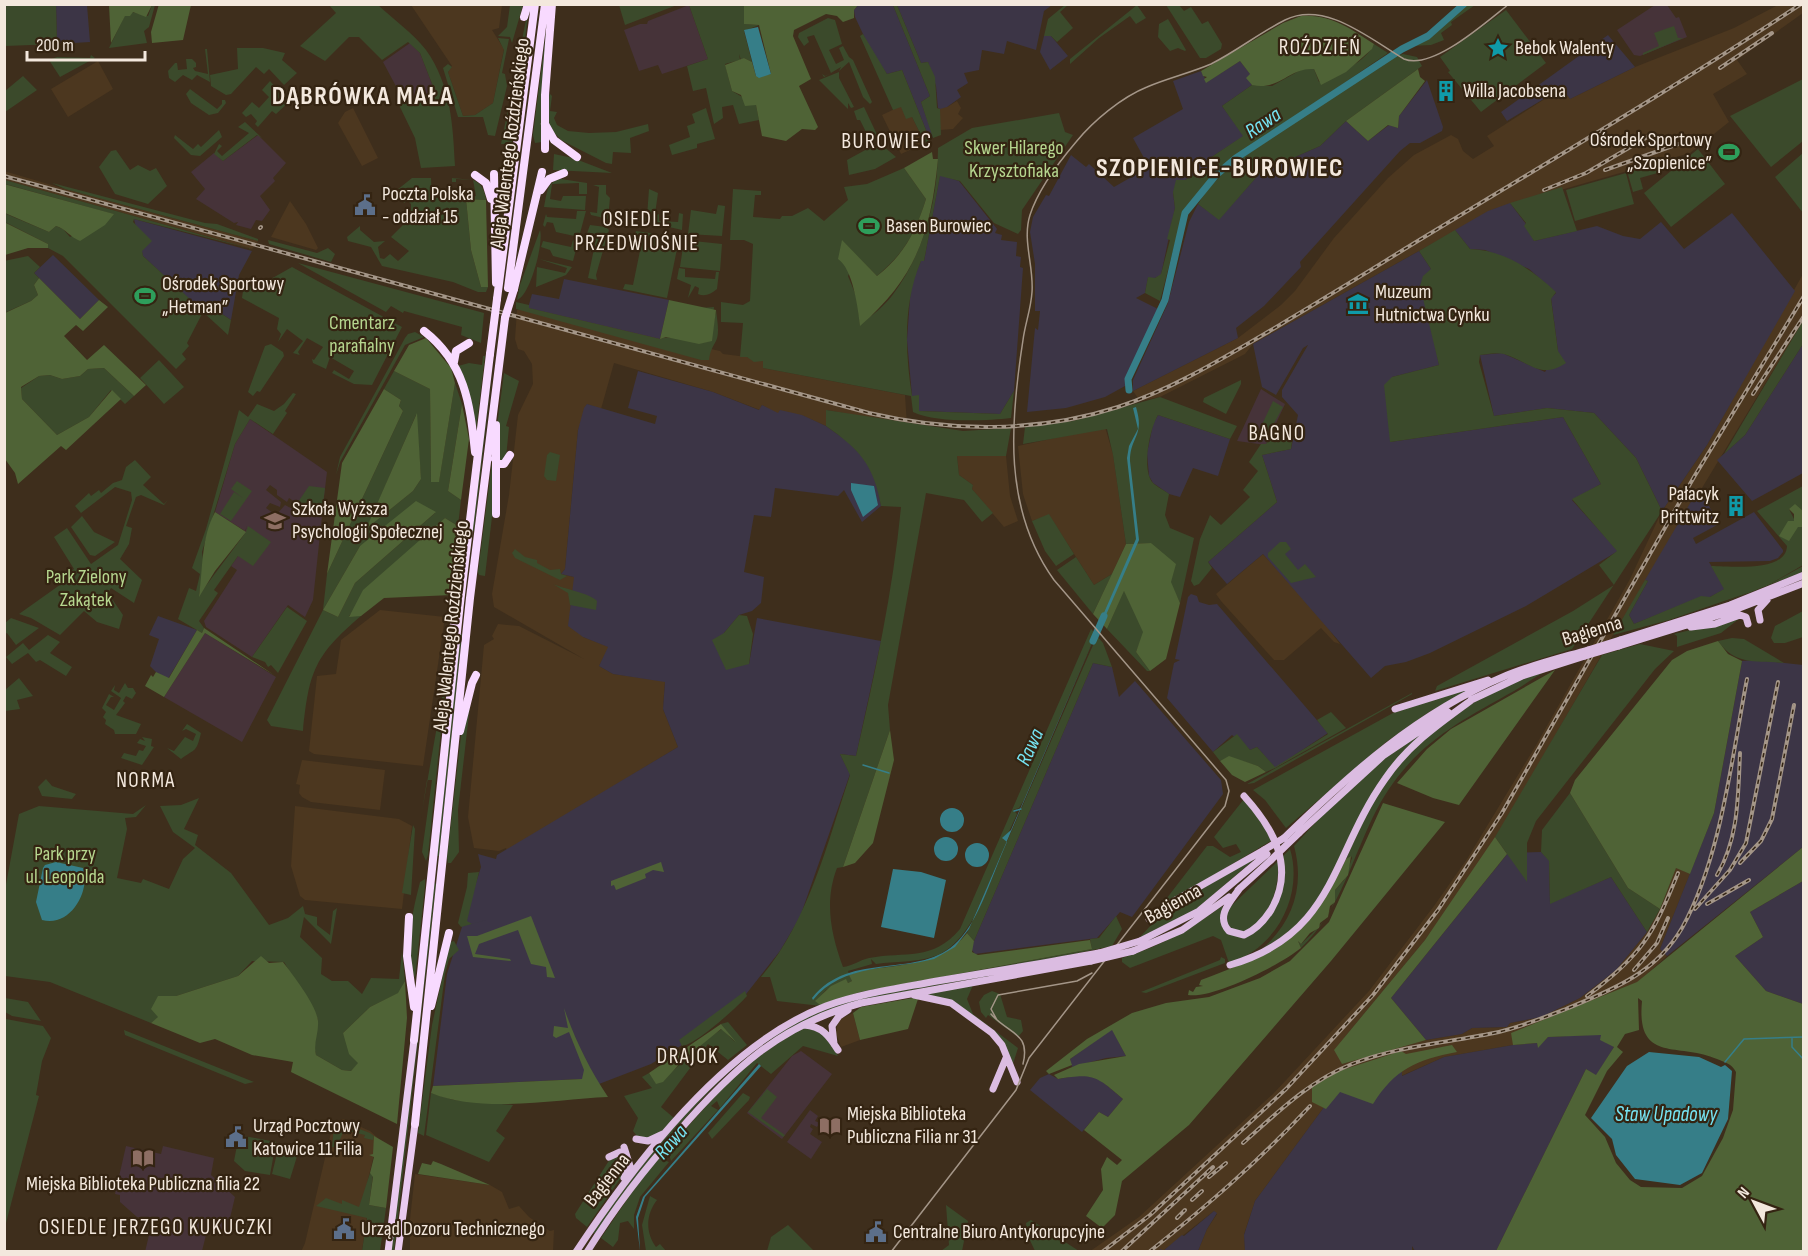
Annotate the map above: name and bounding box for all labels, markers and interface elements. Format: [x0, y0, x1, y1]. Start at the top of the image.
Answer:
scale bar [27, 24, 146, 62]
text: 200 m [36, 35, 74, 56]
district label: ROŹDZIEŃ [1279, 35, 1361, 60]
street label: Aleja Walentego Roździeńskiego [485, 36, 535, 251]
place icon: Bebok Walenty [1486, 36, 1510, 60]
place label: Bebok Walenty [1515, 36, 1614, 60]
building icon: Willa Jacobsena [1434, 79, 1458, 103]
place label: Willa Jacobsena [1463, 79, 1566, 103]
district label: DĄBRÓWKA MAŁA [272, 81, 454, 112]
water label: Rawa [1240, 102, 1286, 144]
district label: BUROWIEC [841, 128, 933, 155]
place label: Ośrodek Sportowy „Szopienice” [1590, 128, 1712, 175]
park label: Skwer Hilarego Krzysztofiaka [964, 136, 1064, 183]
sports icon: Ośrodek Sportowy „Szopienice” [1717, 140, 1741, 164]
district label: SZOPIENICE-BUROWIEC [1096, 153, 1344, 184]
place label: Poczta Polska - oddział 15 [382, 182, 474, 229]
public building icon: Poczta Polska - oddział 15 [353, 193, 377, 217]
district label: OSIEDLE PRZEDWIOŚNIE [575, 207, 699, 256]
sports icon: Basen Burowiec [857, 214, 881, 238]
place label: Basen Burowiec [886, 214, 992, 238]
place label: Ośrodek Sportowy „Hetman” [162, 272, 284, 319]
place label: Muzeum Hutnictwa Cynku [1375, 280, 1490, 327]
sports icon: Ośrodek Sportowy „Hetman” [133, 284, 157, 308]
museum icon: Muzeum Hutnictwa Cynku [1346, 292, 1370, 316]
park label: Cmentarz parafialny [329, 311, 395, 358]
district label: BAGNO [1248, 421, 1306, 446]
place label: Pałacyk Prittwitz [1661, 482, 1719, 529]
building icon: Pałacyk Prittwitz [1724, 494, 1748, 518]
place label: Szkoła Wyższa Psychologii Społecznej [292, 497, 443, 544]
school or university icon: Szkoła Wyższa Psychologii Społecznej [263, 509, 287, 533]
street label: Aleja Walentego Roździeńskiego [428, 519, 474, 734]
park label: Park Zielony Zakątek [46, 565, 127, 612]
street label: Bagienna [1559, 611, 1625, 651]
water label: Rawa [1011, 724, 1049, 769]
district label: NORMA [116, 768, 176, 793]
park label: Park przy ul. Leopolda [26, 842, 104, 889]
street label: Bagienna [1140, 879, 1206, 929]
district label: DRAJOK [657, 1044, 719, 1069]
place label: Miejska Biblioteka Publiczna Filia nr 31 [847, 1102, 978, 1149]
water label: Staw Upadowy [1615, 1102, 1718, 1127]
place label: Urząd Pocztowy Katowice 11 Filia [253, 1114, 362, 1161]
library icon: Miejska Biblioteka Publiczna Filia nr 31 [818, 1114, 842, 1138]
water label: Rawa [649, 1119, 693, 1164]
public building icon: Urząd Pocztowy Katowice 11 Filia [224, 1125, 248, 1149]
library icon: Miejska Biblioteka Publiczna filia 22 [131, 1146, 155, 1170]
street label: Bagienna [579, 1148, 635, 1212]
place label: Miejska Biblioteka Publiczna filia 22 [26, 1172, 260, 1196]
north arrow [1724, 1172, 1784, 1232]
text: N [1734, 1184, 1754, 1203]
district label: OSIEDLE JERZEGO KUKUCZKI [39, 1215, 273, 1240]
public building icon: Urząd Dozoru Technicznego [332, 1217, 356, 1241]
place label: Urząd Dozoru Technicznego [361, 1217, 545, 1241]
public building icon: Centralne Biuro Antykorupcyjne [864, 1220, 888, 1244]
place label: Centralne Biuro Antykorupcyjne [893, 1220, 1105, 1244]

